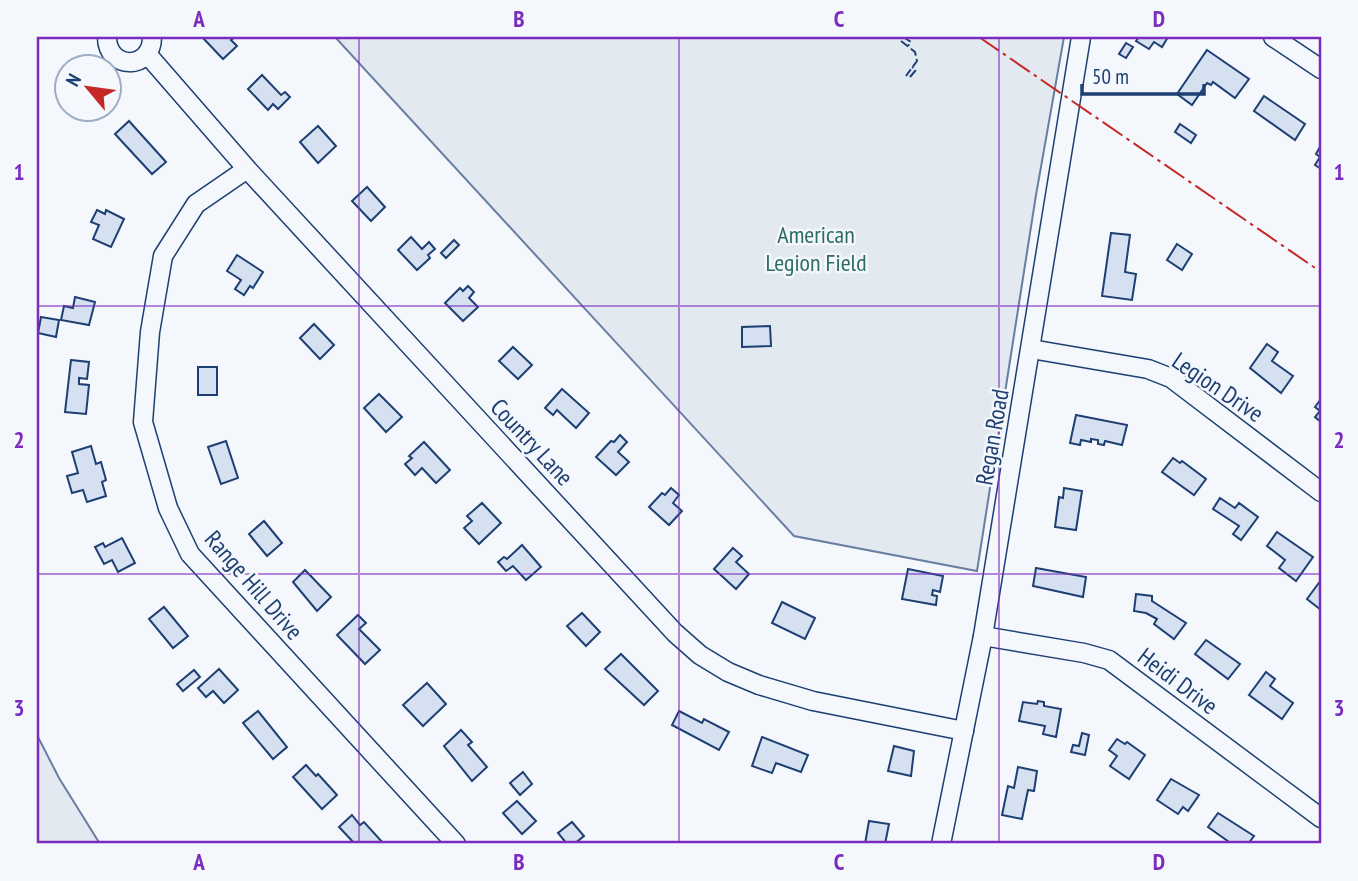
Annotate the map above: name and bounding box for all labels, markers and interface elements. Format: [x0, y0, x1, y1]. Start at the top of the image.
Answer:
text: A [192, 4, 205, 33]
text: B [513, 4, 525, 33]
text: C [834, 4, 845, 33]
text: D [1153, 4, 1165, 33]
north arrow [52, 52, 122, 122]
scale bar [1082, 52, 1204, 96]
text: 50 m [1092, 63, 1129, 90]
text: N [60, 69, 86, 90]
text: 1 [14, 157, 25, 186]
text: 1 [1334, 157, 1345, 186]
park label: American Legion Field [765, 219, 867, 278]
street label: Legion Drive [1166, 345, 1270, 429]
street label: Regan Road [968, 387, 1016, 487]
street label: Country Lane [484, 392, 580, 492]
text: 2 [14, 425, 25, 454]
text: 2 [1334, 425, 1345, 454]
street label: Range Hill Drive [198, 524, 310, 646]
street label: Heidi Drive [1132, 641, 1224, 721]
text: 3 [14, 693, 25, 722]
text: 3 [1334, 693, 1345, 722]
text: A [192, 847, 205, 876]
text: B [513, 847, 525, 876]
text: C [834, 847, 845, 876]
text: D [1153, 847, 1165, 876]

